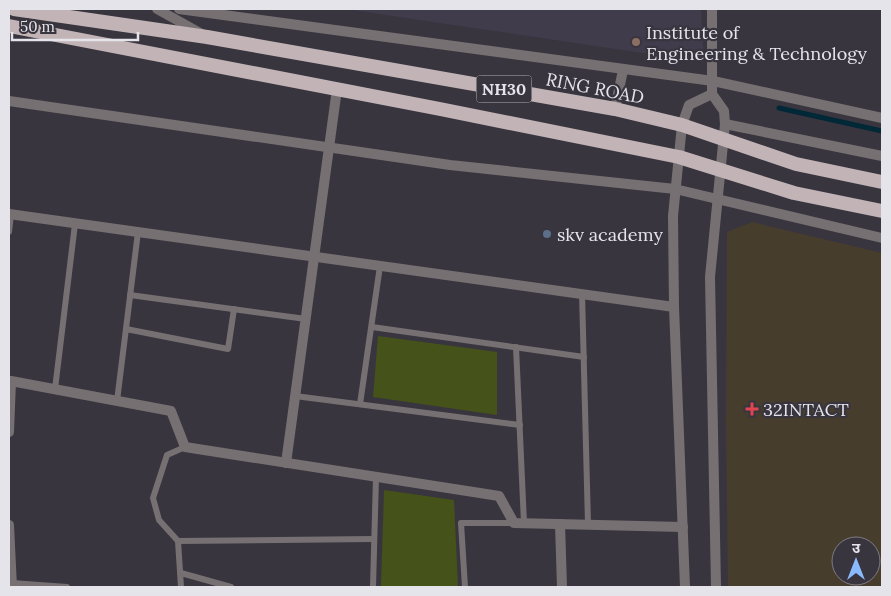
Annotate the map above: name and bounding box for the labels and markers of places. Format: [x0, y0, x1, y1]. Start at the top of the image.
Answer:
place label: Institute of Engineering & Technology [646, 21, 867, 65]
marker: Institute of Engineering & Technology [630, 36, 642, 48]
place label: skv academy [557, 223, 663, 246]
marker: skv academy [541, 228, 553, 240]
place label: 32INTACT [763, 398, 849, 421]
marker: 32INTACT [745, 402, 759, 416]

